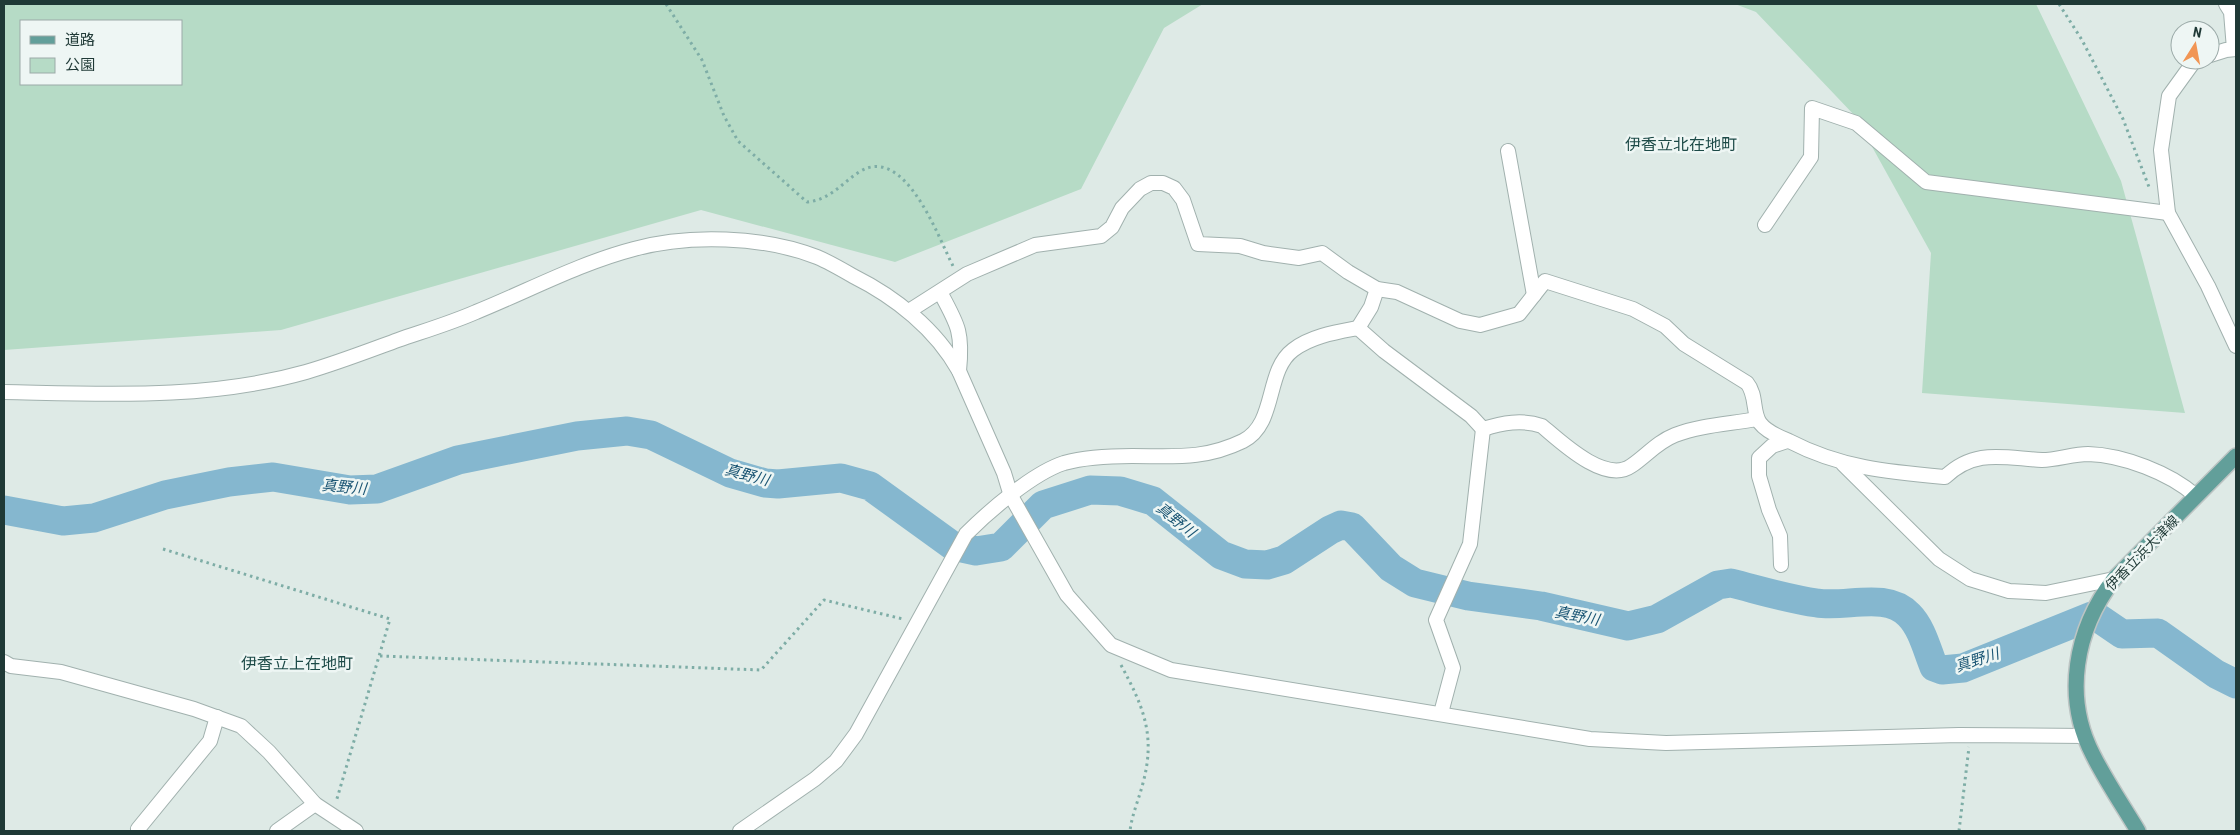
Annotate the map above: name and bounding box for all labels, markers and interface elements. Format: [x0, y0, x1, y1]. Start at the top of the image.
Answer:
legend [20, 20, 182, 85]
north arrow [2170, 20, 2220, 70]
text: N [2192, 24, 2203, 41]
text: 道路 [65, 31, 95, 49]
text: 公園 [65, 56, 95, 74]
district label: 伊香立北在地町 [1625, 135, 1737, 154]
water label: 真野川 [723, 460, 773, 490]
water label: 真野川 [321, 476, 369, 498]
water label: 真野川 [1153, 499, 1201, 542]
street label: 伊香立浜大津線 [2102, 512, 2182, 594]
water label: 真野川 [1553, 603, 1603, 630]
water label: 真野川 [1953, 644, 2003, 676]
district label: 伊香立上在地町 [241, 654, 353, 673]

